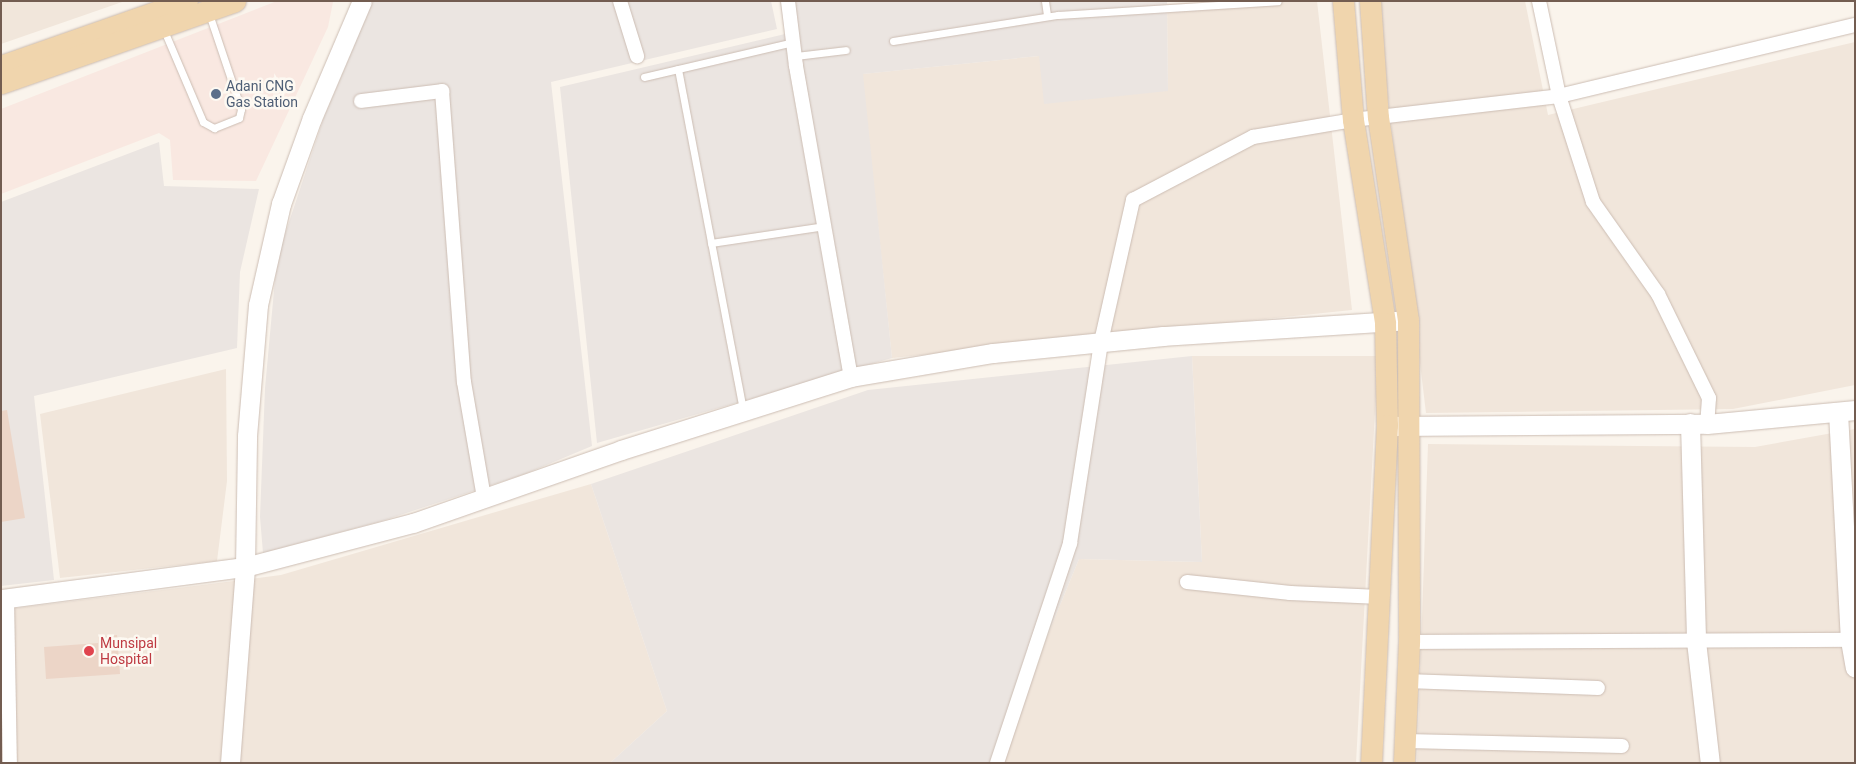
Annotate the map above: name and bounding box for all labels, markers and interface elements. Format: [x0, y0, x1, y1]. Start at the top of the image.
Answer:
place label: Adani CNG Gas Station [226, 78, 298, 110]
marker: Adani CNG Gas Station [210, 88, 222, 100]
place label: Munsipal Hospital [100, 635, 157, 668]
marker: Munsipal Hospital [82, 644, 96, 658]

